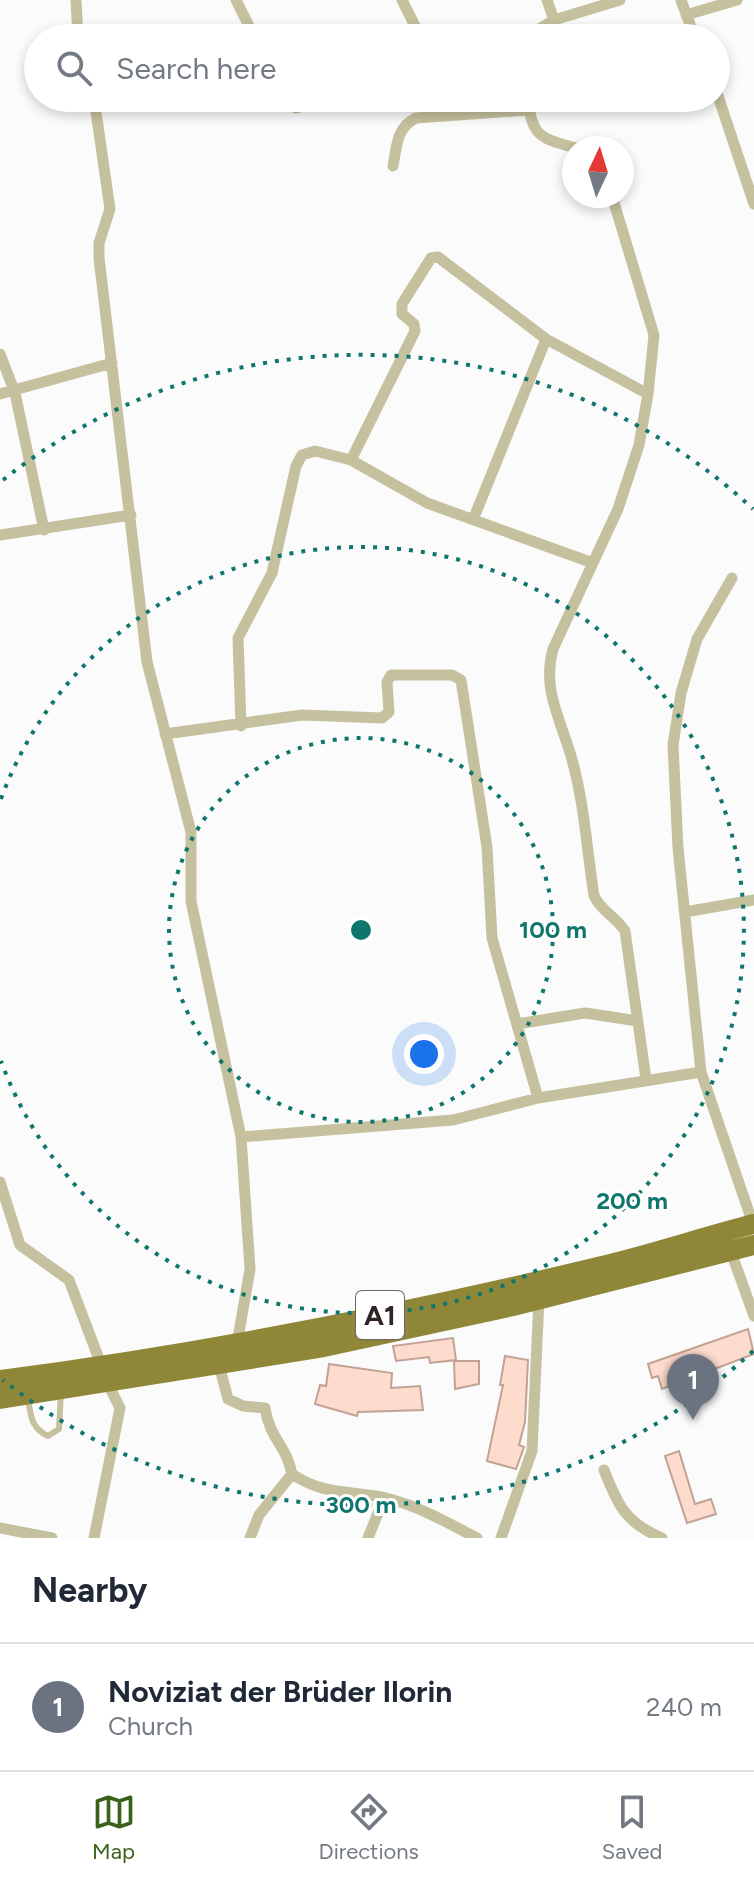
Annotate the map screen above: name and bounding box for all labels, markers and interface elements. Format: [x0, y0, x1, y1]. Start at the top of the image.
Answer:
search box [24, 24, 730, 112]
icon: search [52, 46, 96, 90]
text: Search here [116, 50, 276, 87]
north arrow [562, 136, 634, 208]
text: 100 m [519, 915, 587, 944]
centre of rings [347, 916, 375, 944]
your location [404, 1034, 444, 1074]
text: 200 m [596, 1186, 668, 1215]
road number: A1 [356, 1291, 404, 1339]
pin: 1 [667, 1354, 719, 1420]
text: 300 m [325, 1490, 397, 1519]
text: Nearby [32, 1570, 147, 1611]
text: Noviziat der Brüder Ilorin [108, 1673, 452, 1710]
text: 1 [53, 1691, 63, 1723]
text: 240 m [646, 1691, 722, 1723]
text: Church [108, 1710, 193, 1742]
tab: Map [92, 1790, 136, 1865]
tab: Directions [319, 1790, 419, 1865]
tab: Saved [602, 1790, 662, 1865]

